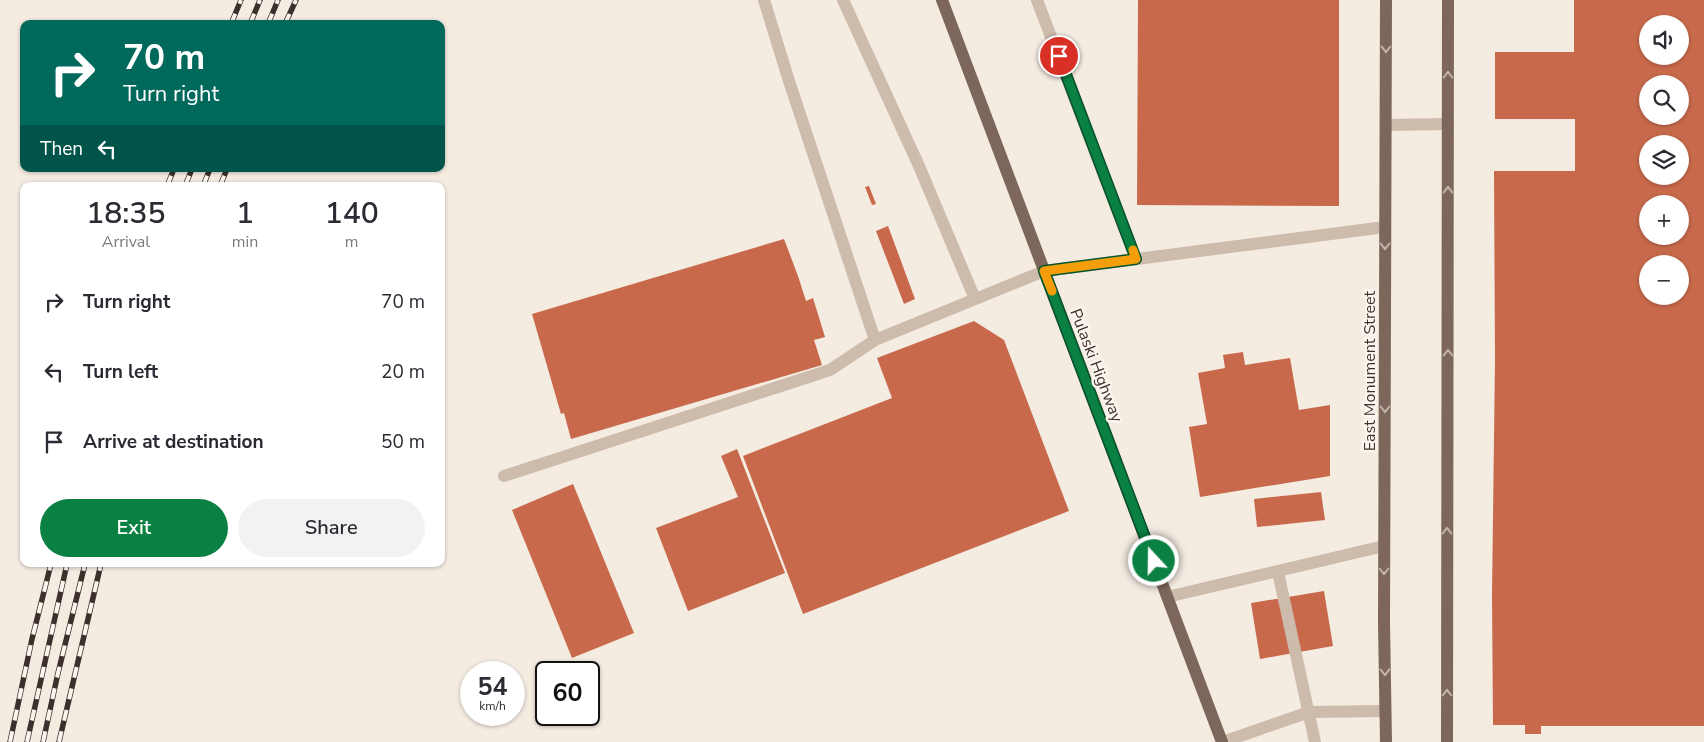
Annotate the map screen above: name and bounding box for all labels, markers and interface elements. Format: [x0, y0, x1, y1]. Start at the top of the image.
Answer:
map controls [1639, 15, 1689, 305]
button: sound [1639, 15, 1689, 65]
text: 70 m [123, 34, 205, 81]
pin [1038, 35, 1080, 77]
icon: right [40, 40, 105, 105]
icon: arrive [1045, 42, 1073, 70]
one-way arrow [1381, 45, 1391, 53]
one-way arrow [1443, 71, 1453, 79]
button: search [1639, 75, 1689, 125]
text: Turn right [123, 79, 219, 109]
icon: left [93, 135, 121, 163]
button: layers [1639, 135, 1689, 185]
text: Then [40, 136, 83, 162]
one-way arrow [1443, 186, 1453, 194]
text: 18:35 [86, 193, 165, 234]
text: 1 [236, 193, 254, 234]
text: 140 [325, 193, 379, 234]
button: + [1639, 195, 1689, 245]
text: Arrival [102, 231, 150, 253]
text: min [232, 231, 258, 253]
text: m [345, 231, 359, 253]
one-way arrow [1380, 242, 1390, 250]
button: − [1639, 255, 1689, 305]
icon: right [40, 288, 68, 316]
text: Turn right [83, 289, 170, 315]
text: 70 m [381, 289, 425, 315]
street label: East Monument Street [1359, 290, 1381, 451]
street label: Pulaski Highway [1064, 305, 1128, 426]
one-way arrow [1443, 349, 1453, 356]
icon: left [40, 358, 68, 386]
text: Turn left [83, 359, 158, 385]
text: 20 m [381, 359, 425, 385]
one-way arrow [1380, 405, 1390, 413]
icon: arrive [40, 428, 68, 456]
text: Arrive at destination [83, 429, 264, 455]
text: 50 m [381, 429, 425, 455]
button: Exit [40, 499, 228, 557]
button: Share [238, 499, 425, 557]
one-way arrow [1442, 527, 1452, 534]
position arrow [1127, 534, 1179, 586]
one-way arrow [1379, 568, 1389, 575]
speed limit sign: 60 [535, 661, 600, 726]
one-way arrow [1380, 668, 1390, 676]
text: 54 [477, 670, 508, 704]
one-way arrow [1442, 689, 1452, 697]
text: km/h [479, 698, 506, 714]

